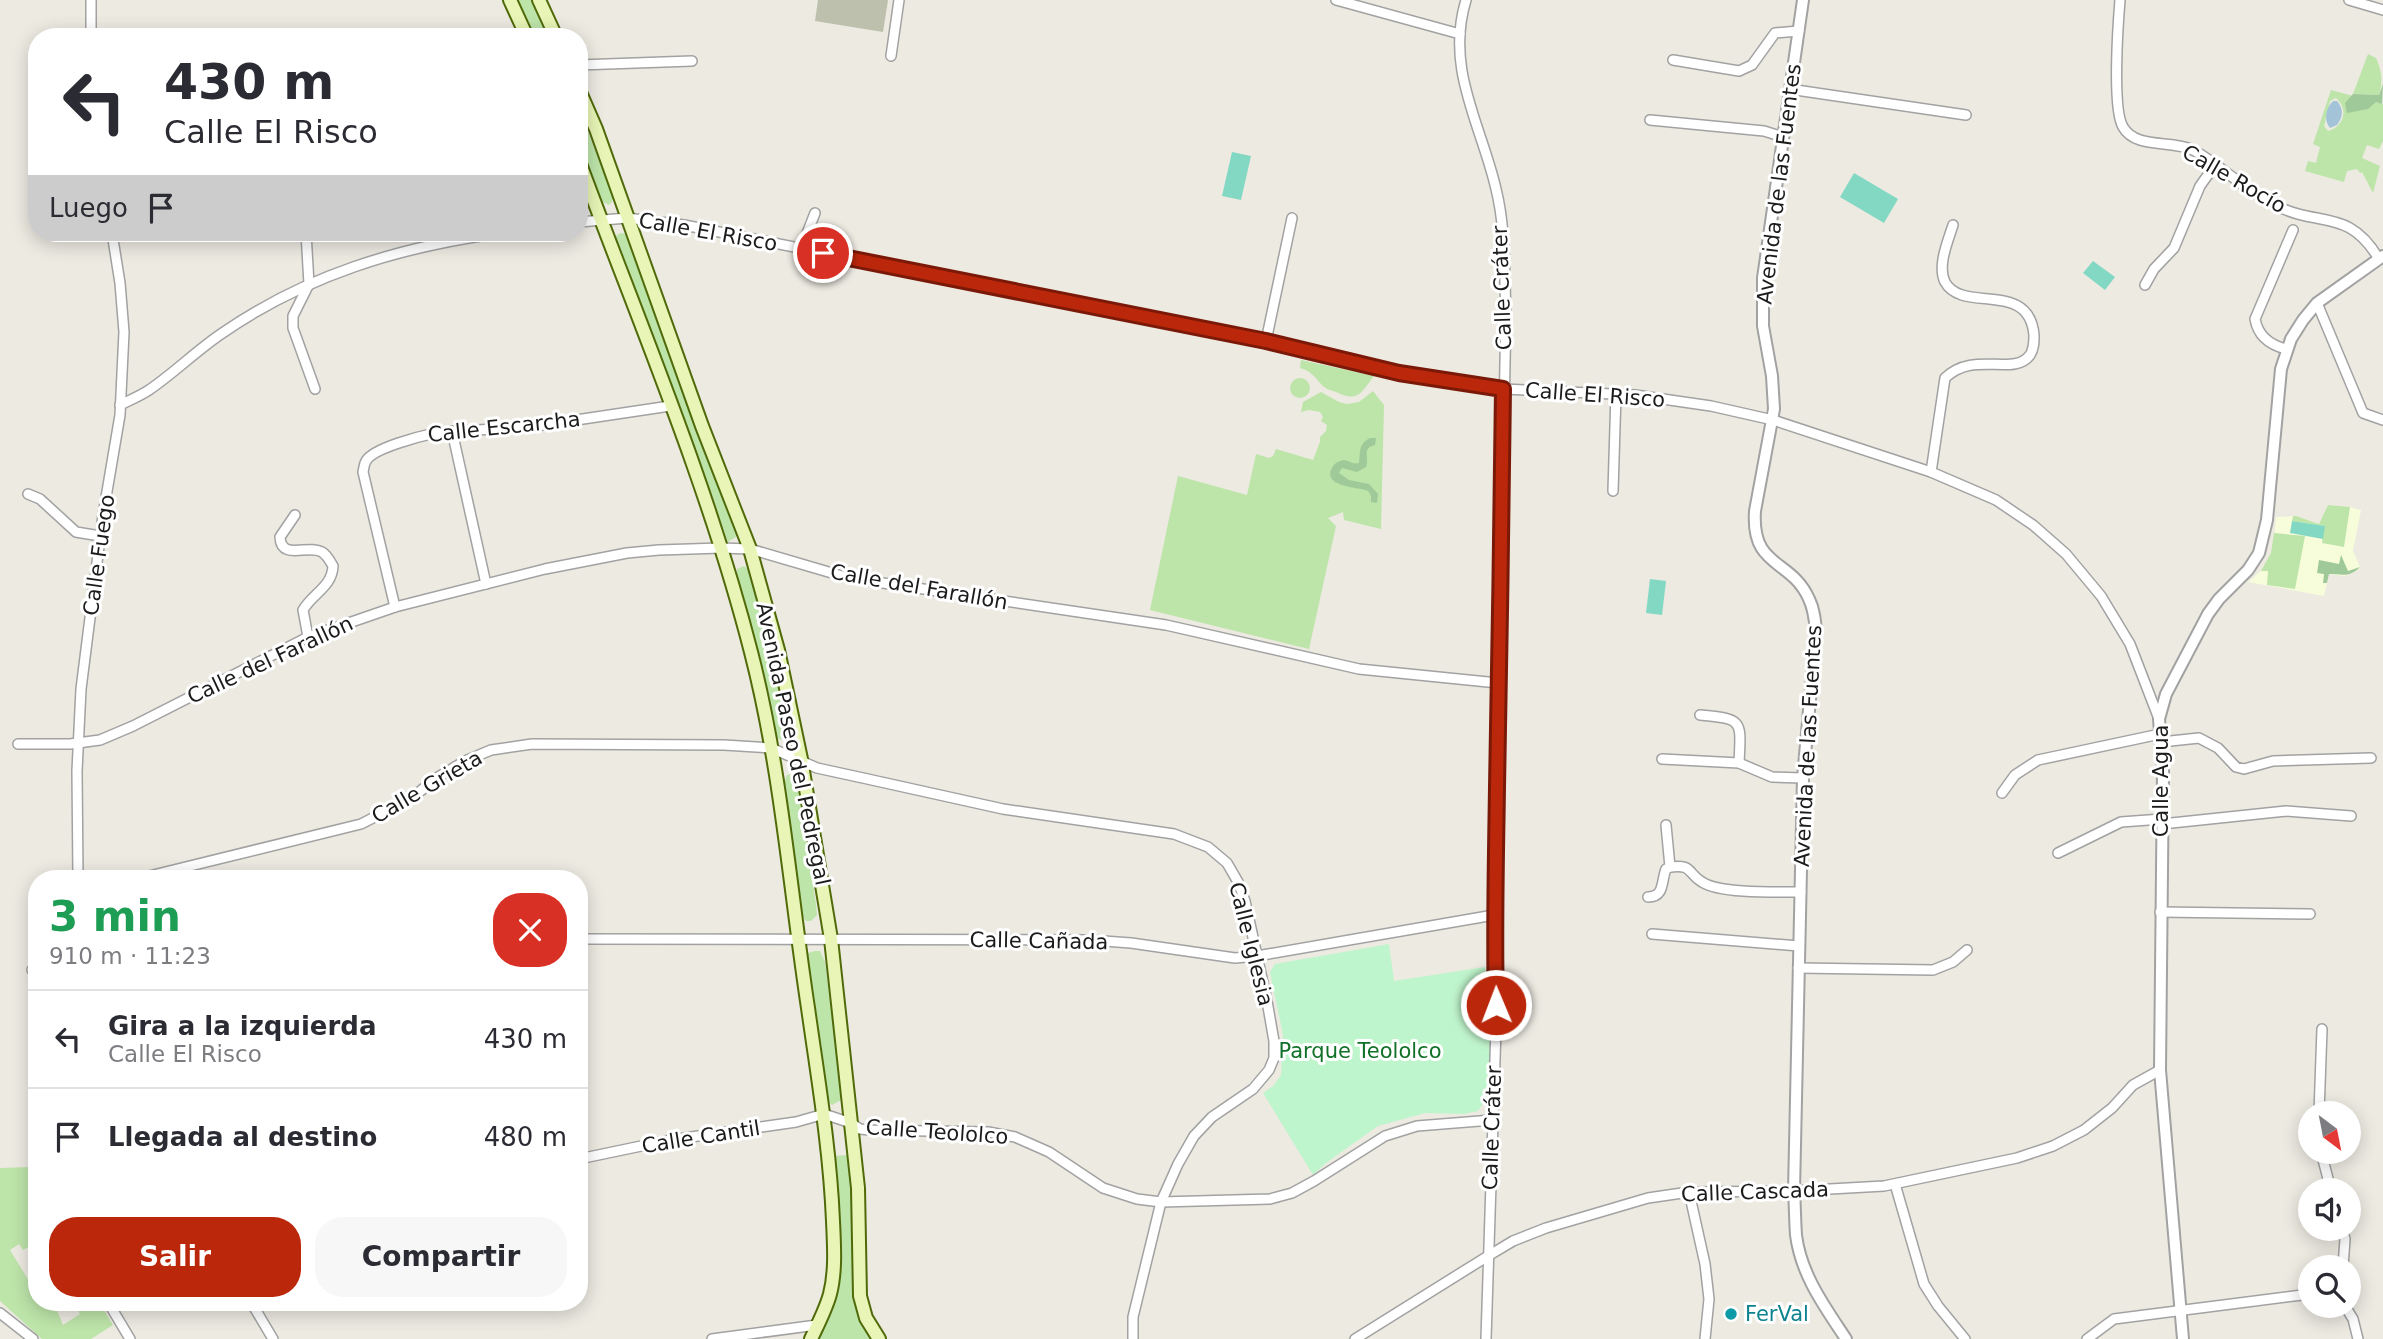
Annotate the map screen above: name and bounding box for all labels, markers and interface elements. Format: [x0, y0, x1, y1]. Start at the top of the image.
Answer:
text: 430 m [164, 54, 334, 111]
icon: left [49, 56, 140, 147]
street label: Avenida de las Fuentes [1752, 62, 1806, 306]
text: Calle El Risco [164, 113, 378, 151]
street label: Calle Rocío [2178, 140, 2290, 218]
icon: arrive [142, 189, 180, 227]
text: Luego [49, 193, 128, 223]
street label: Calle El Risco [637, 208, 779, 256]
pin [793, 223, 853, 283]
street label: Calle Cráter [1488, 225, 1516, 351]
icon: arrive [804, 234, 842, 272]
street label: Calle El Risco [1524, 378, 1666, 412]
street label: Calle Escarcha [427, 407, 581, 447]
street label: Calle Fuego [79, 493, 119, 617]
street label: Calle del Farallón [828, 560, 1010, 614]
street label: Avenida Paseo del Pedregal [751, 600, 835, 888]
street label: Calle del Farallón [183, 611, 357, 709]
street label: Avenida de las Fuentes [1790, 624, 1826, 868]
street label: Calle Agua [2149, 725, 2173, 837]
street label: Calle Grieta [367, 746, 487, 828]
street label: Calle Iglesia [1224, 880, 1278, 1008]
text: 3 min [49, 892, 181, 941]
button: close [493, 893, 567, 967]
street label: Calle Cañada [969, 928, 1109, 954]
text: 910 m · 11:23 [49, 943, 211, 969]
position arrow [1459, 968, 1533, 1042]
text: Gira a la izquierda [108, 1011, 376, 1041]
icon: left [49, 1020, 87, 1058]
text: 430 m [484, 1024, 567, 1054]
park label: Parque Teololco [1278, 1039, 1442, 1063]
text: Calle El Risco [108, 1041, 262, 1067]
street label: Calle Cráter [1478, 1065, 1506, 1191]
north arrow [2298, 1101, 2361, 1164]
map controls [2298, 1101, 2361, 1318]
street label: Calle Teololco [865, 1115, 1009, 1149]
street label: Calle Cantil [640, 1116, 762, 1158]
icon: arrive [49, 1118, 87, 1156]
text: Llegada al destino [108, 1122, 377, 1152]
text: 480 m [484, 1122, 567, 1152]
street label: Calle Cascada [1681, 1177, 1829, 1207]
button: sound [2298, 1178, 2361, 1241]
button: Salir [49, 1217, 301, 1297]
button: Compartir [315, 1217, 567, 1297]
button: search [2298, 1255, 2361, 1318]
place label: FerVal [1745, 1302, 1809, 1326]
marker: FerVal [1723, 1306, 1739, 1322]

